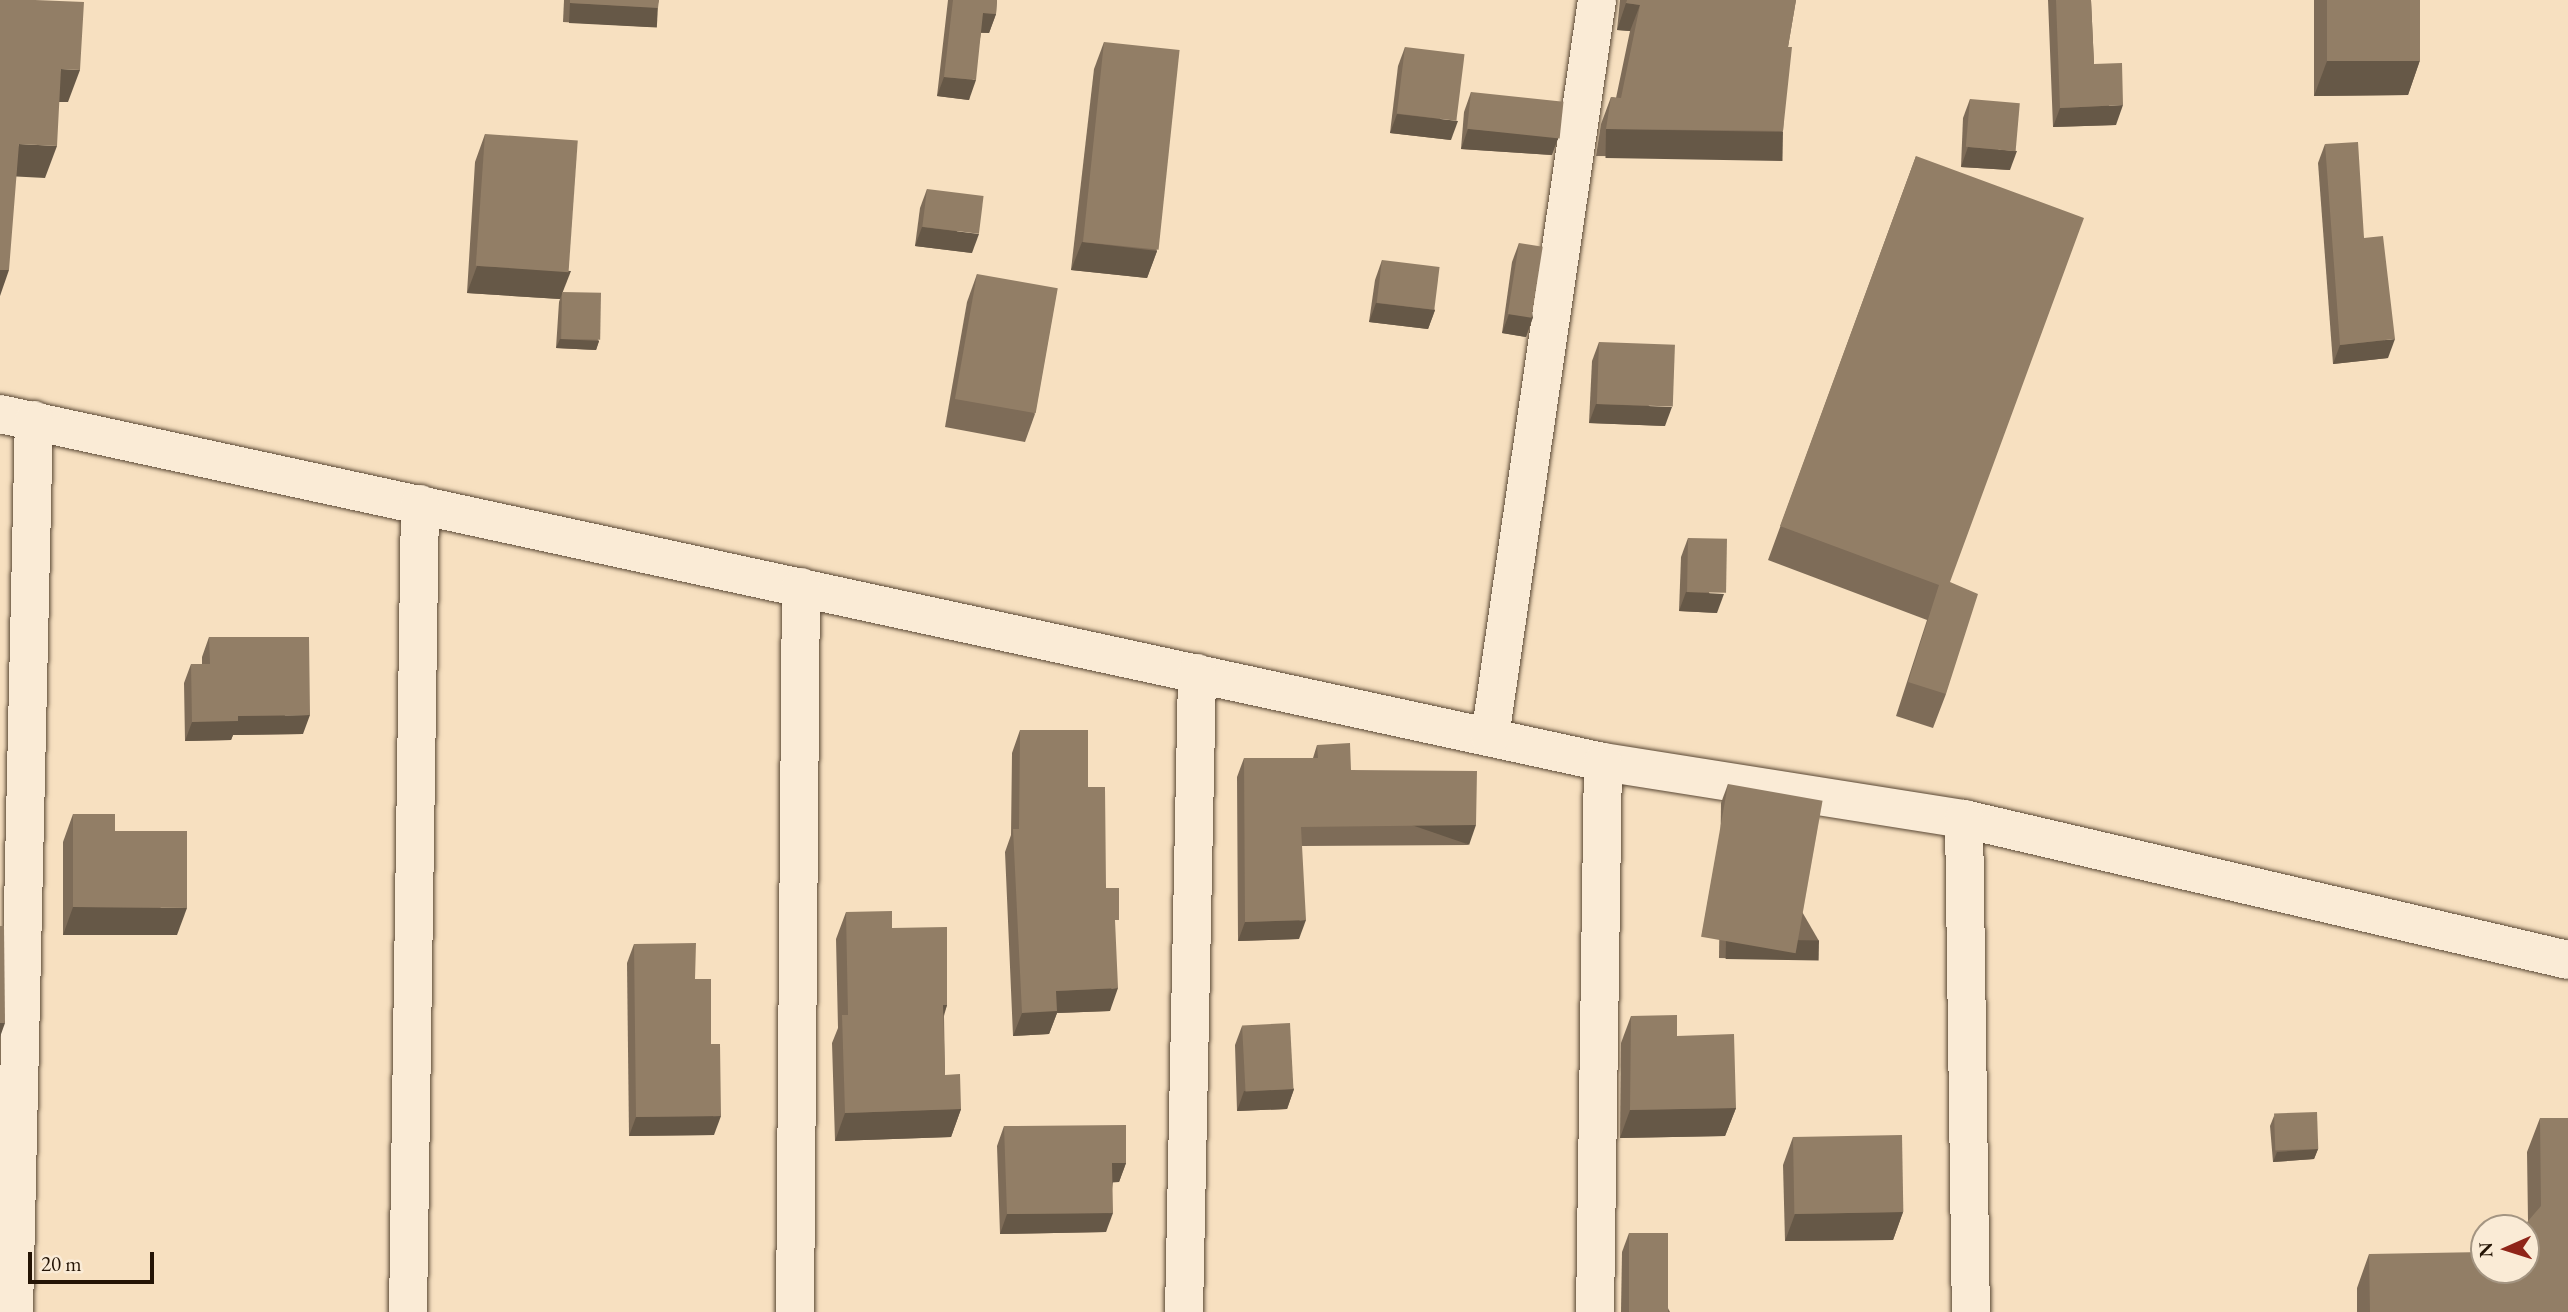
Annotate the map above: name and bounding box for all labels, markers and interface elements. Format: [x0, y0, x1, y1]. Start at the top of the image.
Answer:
north arrow [2470, 1214, 2540, 1284]
scale bar [32, 1238, 158, 1282]
text: N [2473, 1242, 2498, 1258]
text: 20 m [41, 1250, 82, 1277]

